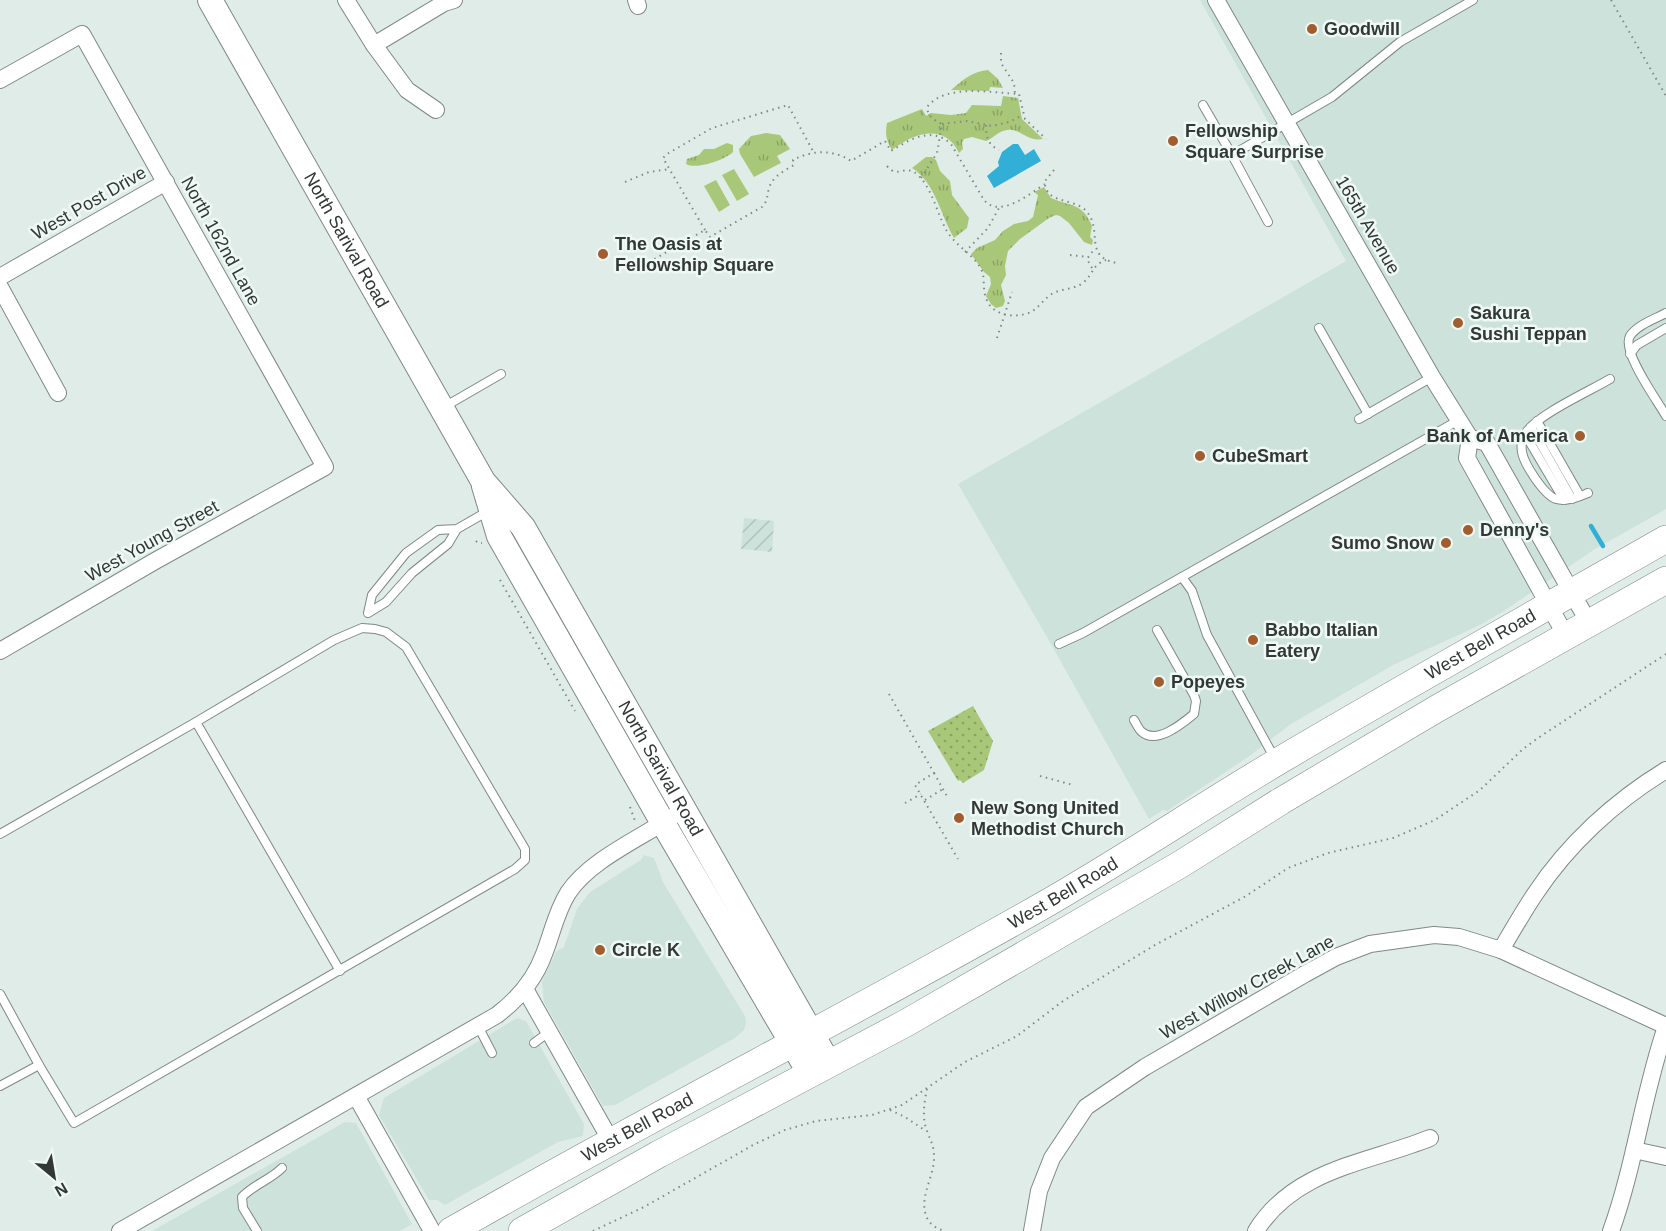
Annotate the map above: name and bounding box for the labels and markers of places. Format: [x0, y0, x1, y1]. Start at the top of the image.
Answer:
place label: Goodwill [1324, 19, 1400, 39]
marker: Goodwill [1305, 22, 1319, 36]
place label: Fellowship Square Surprise [1185, 121, 1324, 162]
marker: Fellowship Square Surprise [1166, 134, 1180, 148]
place label: The Oasis at Fellowship Square [615, 234, 774, 275]
marker: The Oasis at Fellowship Square [596, 247, 610, 261]
place label: Sakura Sushi Teppan [1470, 303, 1587, 344]
marker: Sakura Sushi Teppan [1451, 316, 1465, 330]
place label: Bank of America [1427, 426, 1569, 446]
marker: Bank of America [1573, 429, 1587, 443]
place label: CubeSmart [1212, 446, 1308, 466]
marker: CubeSmart [1193, 449, 1207, 463]
place label: Denny's [1480, 520, 1549, 540]
marker: Denny's [1461, 523, 1475, 537]
place label: Sumo Snow [1331, 533, 1435, 553]
marker: Sumo Snow [1439, 536, 1453, 550]
place label: Babbo Italian Eatery [1265, 620, 1378, 661]
marker: Babbo Italian Eatery [1246, 633, 1260, 647]
place label: Popeyes [1171, 672, 1245, 692]
marker: Popeyes [1152, 675, 1166, 689]
place label: New Song United Methodist Church [971, 798, 1124, 839]
marker: New Song United Methodist Church [952, 811, 966, 825]
place label: Circle K [612, 940, 680, 960]
marker: Circle K [593, 943, 607, 957]

